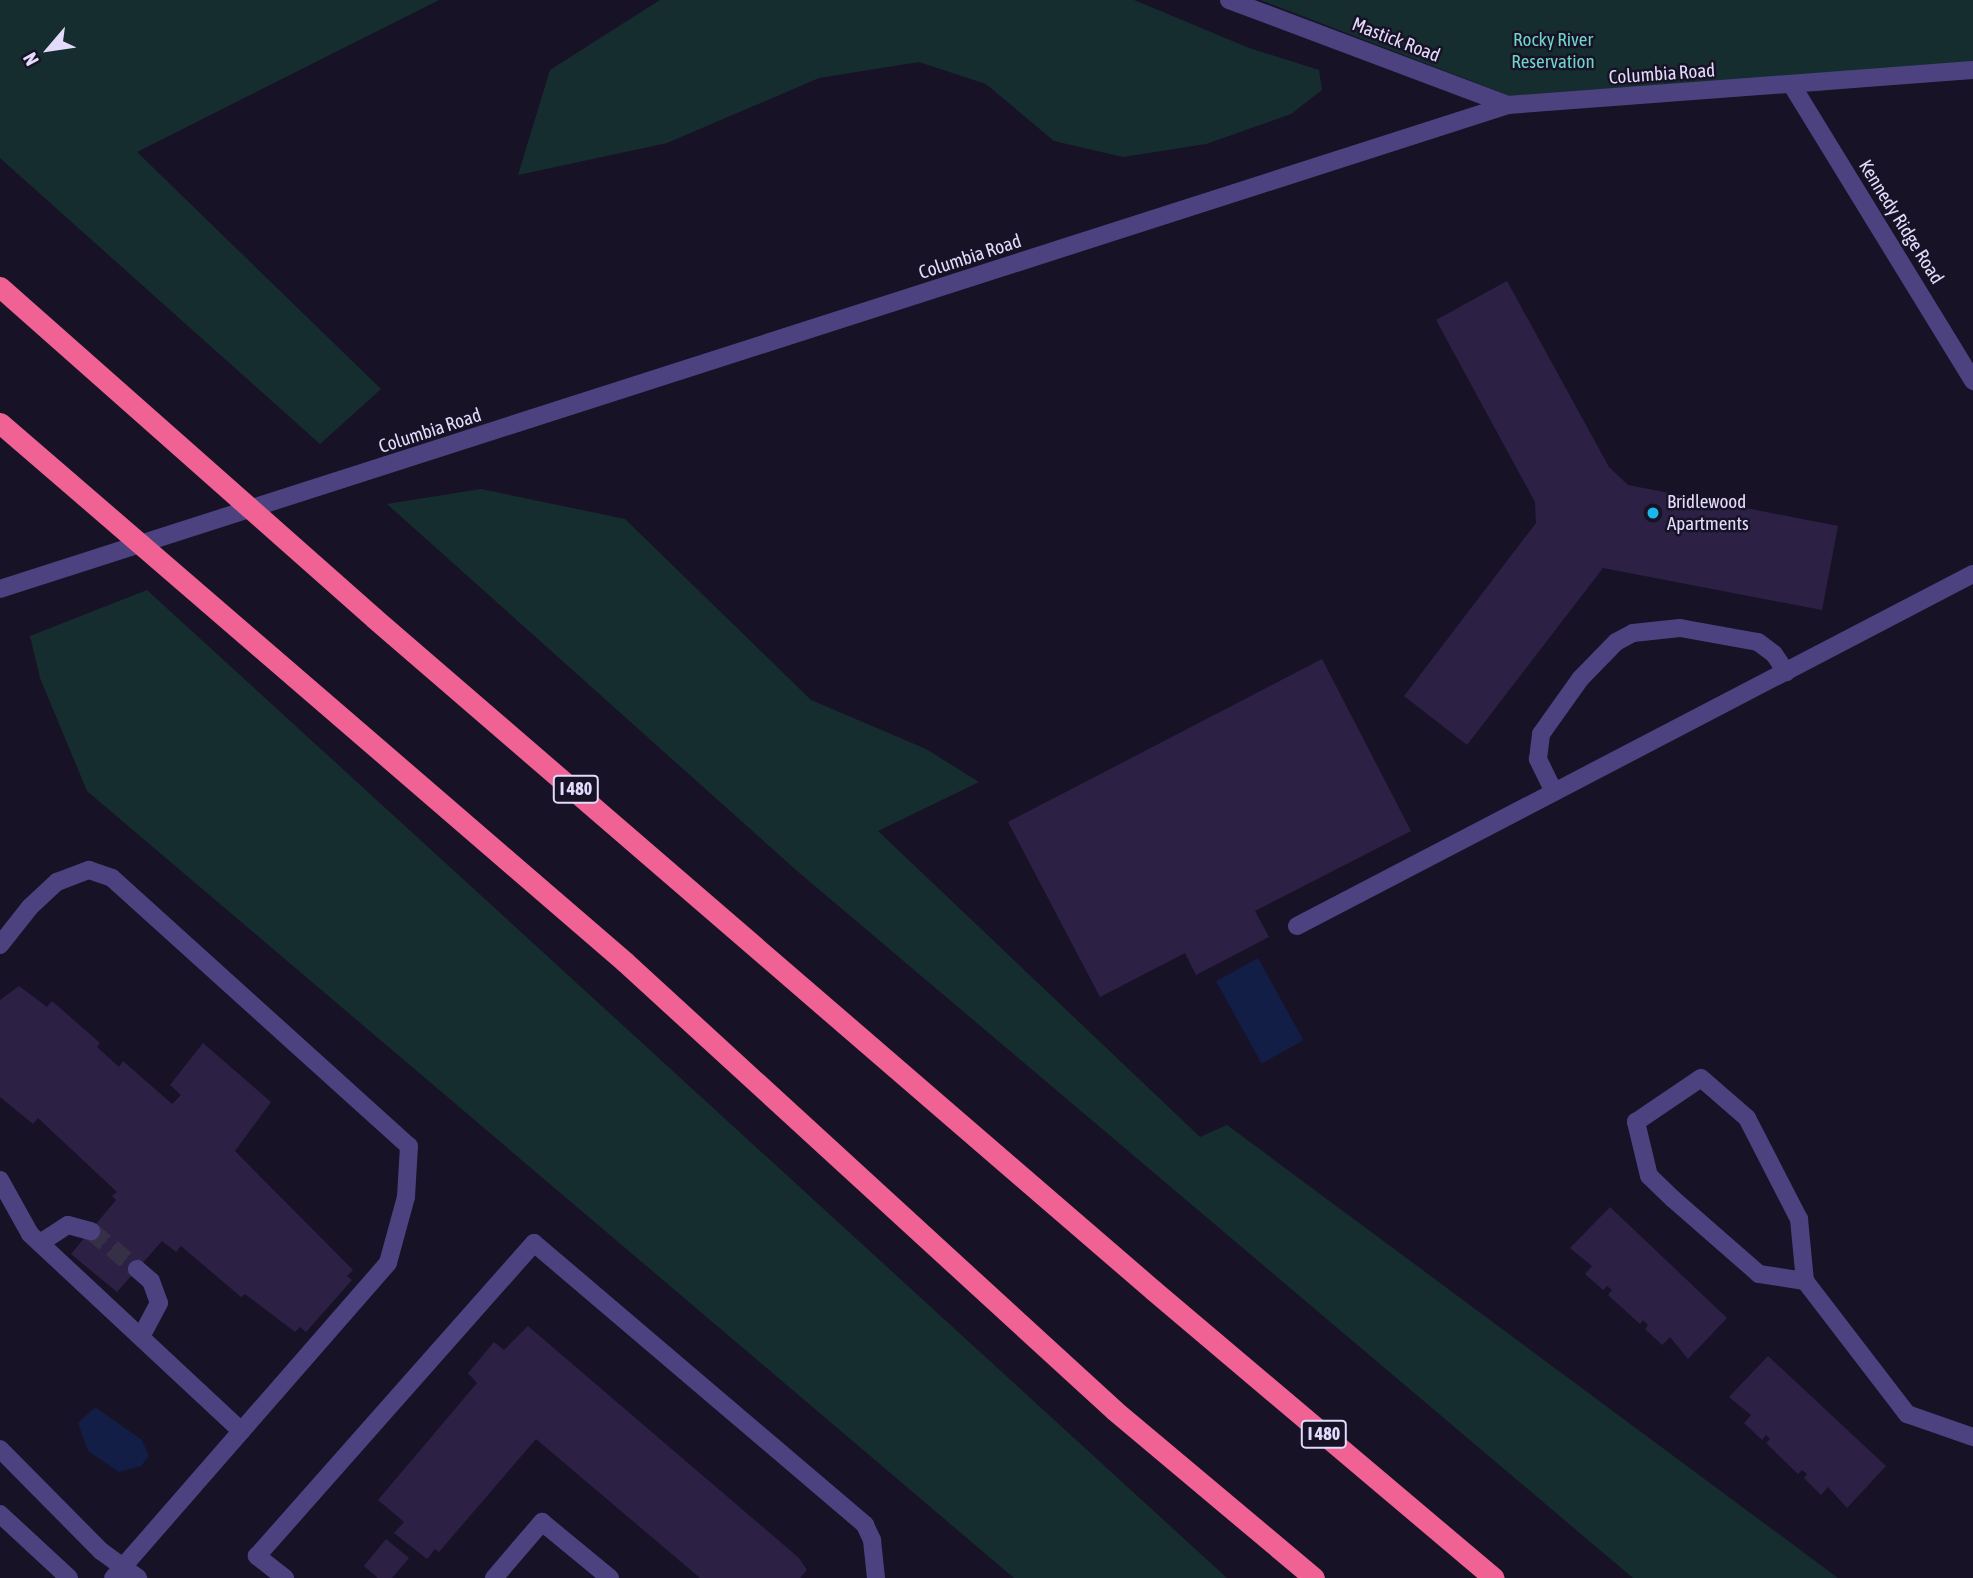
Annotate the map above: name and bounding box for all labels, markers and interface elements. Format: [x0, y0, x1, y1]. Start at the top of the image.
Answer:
street label: Mastick Road [1349, 13, 1443, 67]
north arrow [14, 14, 84, 84]
park label: Rocky River Reservation [1511, 29, 1595, 73]
text: N [18, 49, 43, 69]
street label: Columbia Road [1608, 59, 1716, 89]
street label: Kennedy Ridge Road [1854, 156, 1948, 288]
street label: Columbia Road [916, 230, 1024, 284]
street label: Columbia Road [376, 404, 484, 458]
place label: Bridlewood Apartments [1667, 491, 1749, 535]
marker: Bridlewood Apartments [1645, 505, 1661, 521]
road number: I 480 [552, 774, 600, 804]
road number: I 480 [1300, 1420, 1348, 1448]

